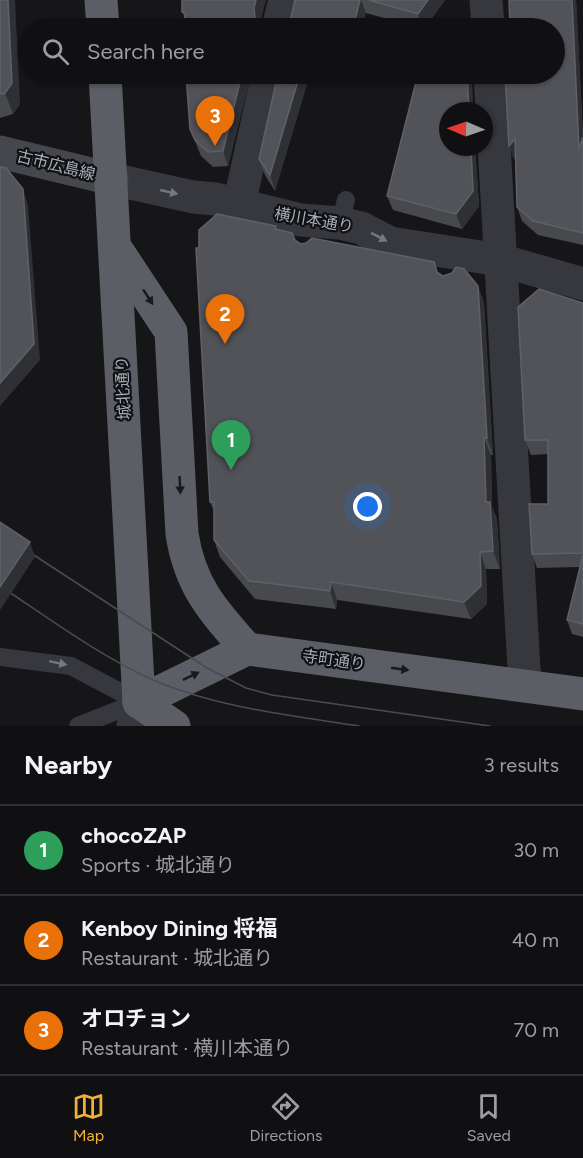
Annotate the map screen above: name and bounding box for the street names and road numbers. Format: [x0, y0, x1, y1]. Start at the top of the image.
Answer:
street label: 古市広島線 [15, 146, 97, 184]
street label: 横川本通り [273, 204, 355, 236]
street label: 城北通り [112, 356, 134, 420]
street label: 寺町通り [301, 646, 367, 674]

